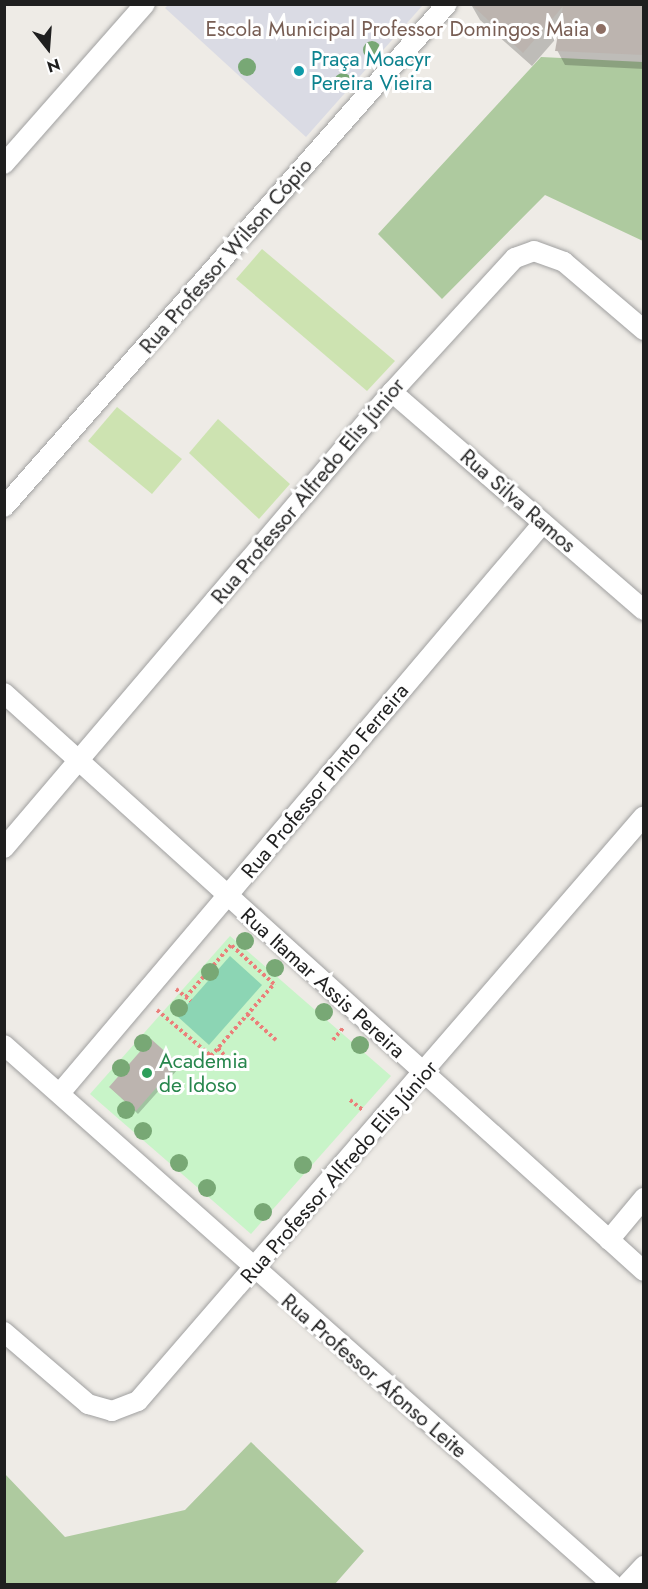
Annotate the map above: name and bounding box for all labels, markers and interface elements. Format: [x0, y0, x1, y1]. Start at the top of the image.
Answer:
place label: Escola Municipal Professor Domingos Maia [205, 16, 589, 42]
north arrow [18, 18, 78, 78]
marker: Escola Municipal Professor Domingos Maia [594, 22, 608, 36]
place label: Praça Moacyr Pereira Vieira [311, 46, 432, 96]
text: N [44, 53, 63, 79]
marker: Praça Moacyr Pereira Vieira [292, 64, 306, 78]
street label: Rua Professor Wilson Cópio [134, 153, 318, 359]
street label: Rua Professor Alfredo Elis Júnior [206, 373, 410, 609]
street label: Rua Silva Ramos [455, 444, 581, 558]
street label: Rua Professor Pinto Ferreira [236, 678, 414, 884]
street label: Rua Itamar Assis Pereira [236, 902, 410, 1064]
place label: Academia de Idoso [159, 1048, 248, 1098]
street label: Rua Professor Alfredo Elis Júnior [235, 1055, 443, 1289]
marker: Academia de Idoso [140, 1066, 154, 1080]
street label: Rua Professor Afonso Leite [276, 1289, 472, 1463]

